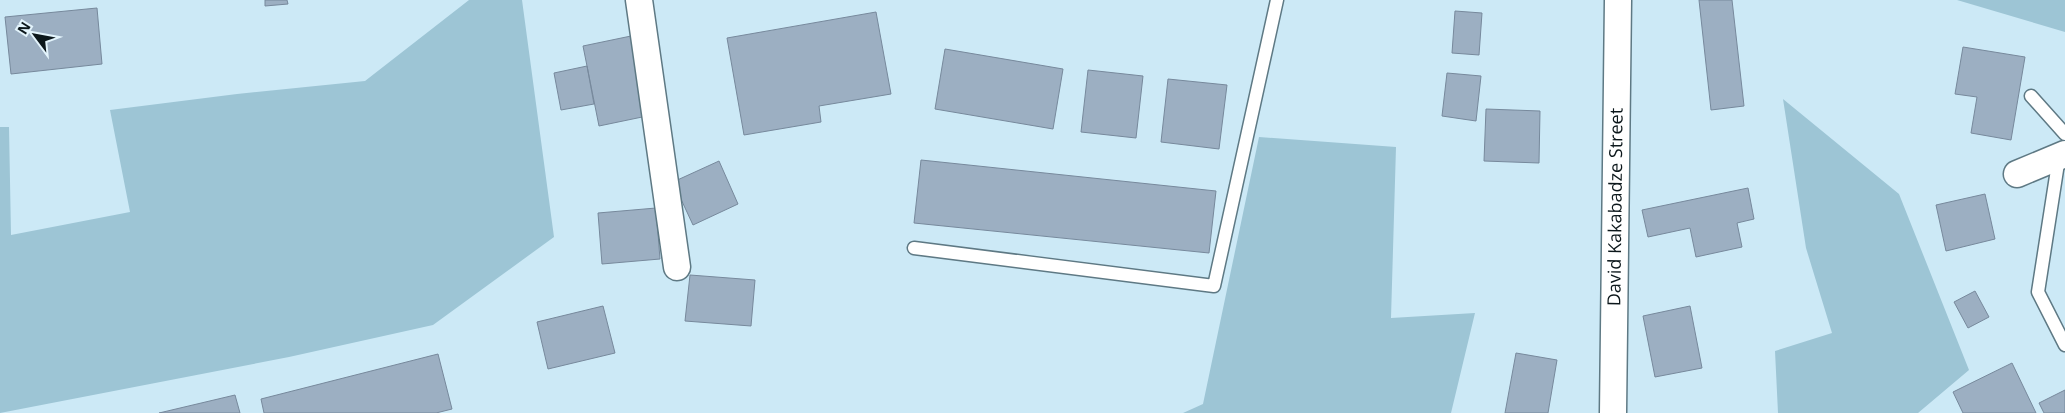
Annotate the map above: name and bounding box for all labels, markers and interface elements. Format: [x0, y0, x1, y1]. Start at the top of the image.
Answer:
north arrow [10, 10, 60, 60]
text: N [12, 18, 35, 38]
street label: David Kakabadze Street [1601, 108, 1628, 306]

